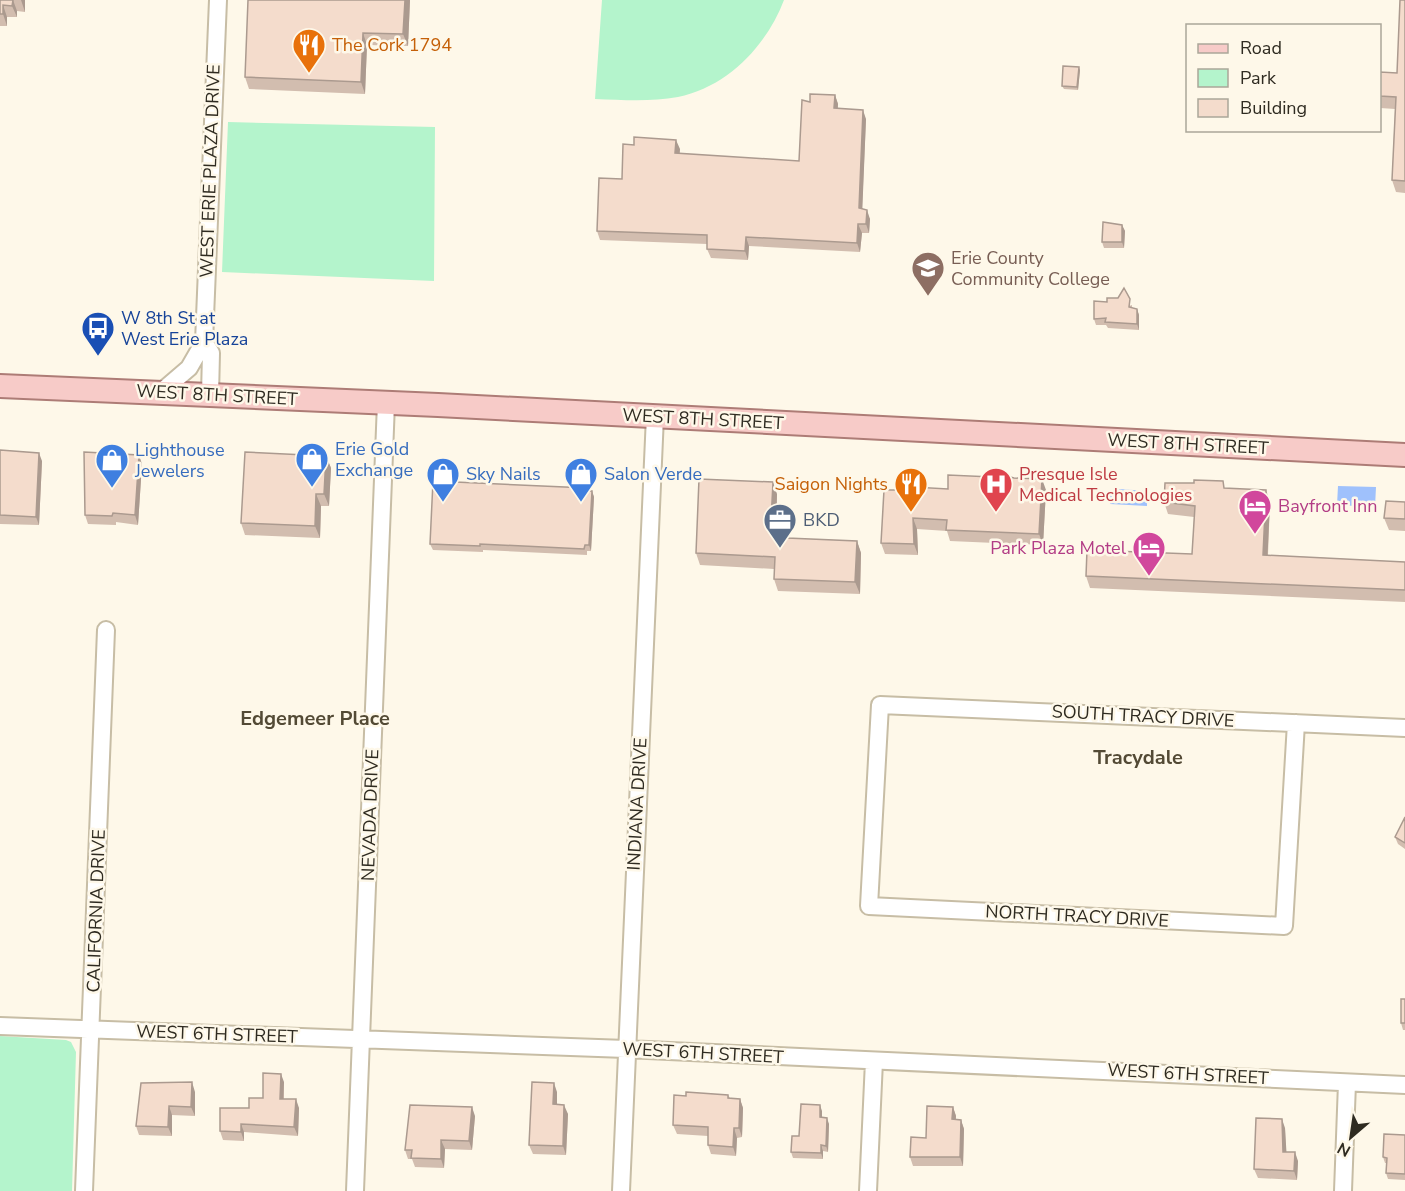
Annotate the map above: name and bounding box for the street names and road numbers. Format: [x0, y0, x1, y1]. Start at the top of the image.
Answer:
street label: WEST ERIE PLAZA DRIVE [194, 64, 226, 278]
street label: WEST 8TH STREET [136, 379, 298, 411]
street label: WEST 8TH STREET [622, 403, 784, 435]
street label: WEST 8TH STREET [1107, 428, 1269, 460]
street label: SOUTH TRACY DRIVE [1051, 699, 1235, 733]
street label: INDIANA DRIVE [622, 737, 652, 871]
street label: NEVADA DRIVE [356, 749, 384, 881]
street label: CALIFORNIA DRIVE [81, 829, 111, 993]
street label: NORTH TRACY DRIVE [985, 899, 1169, 933]
street label: WEST 6TH STREET [136, 1019, 298, 1049]
street label: WEST 6TH STREET [622, 1037, 784, 1069]
street label: WEST 6TH STREET [1107, 1058, 1269, 1090]

